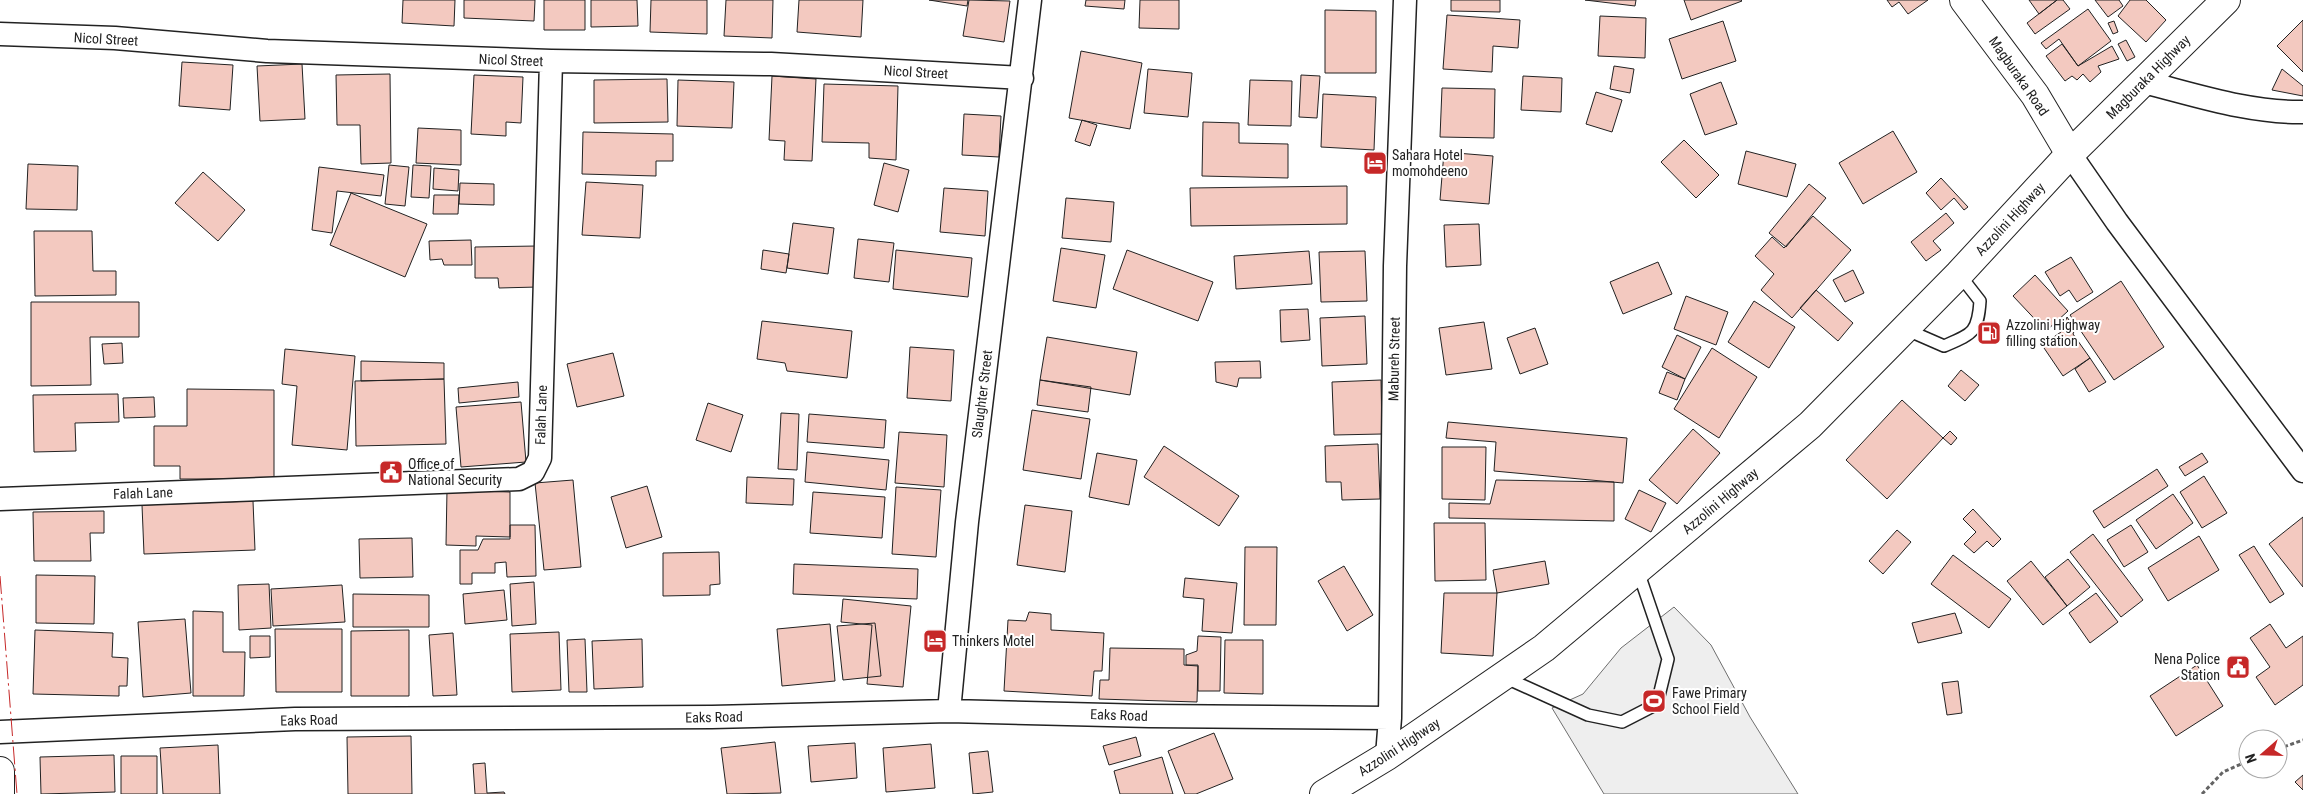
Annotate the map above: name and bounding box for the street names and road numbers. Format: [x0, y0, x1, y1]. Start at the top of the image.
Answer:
street label: Nicol Street [73, 29, 139, 49]
street label: Magburaka Highway [2103, 32, 2193, 122]
street label: Magburaka Road [1986, 33, 2052, 119]
street label: Nicol Street [478, 51, 544, 69]
street label: Nicol Street [883, 62, 949, 82]
street label: Azzolini Highway [1972, 179, 2048, 259]
street label: Mabureh Street [1385, 317, 1403, 401]
street label: Slaughter Street [969, 349, 995, 439]
street label: Falah Lane [532, 384, 550, 445]
street label: Azzolini Highway [1679, 465, 1761, 537]
street label: Falah Lane [113, 484, 174, 502]
street label: Eaks Road [1090, 706, 1148, 724]
street label: Eaks Road [685, 708, 743, 726]
street label: Eaks Road [280, 711, 338, 729]
street label: Azzolini Highway [1355, 715, 1443, 779]

